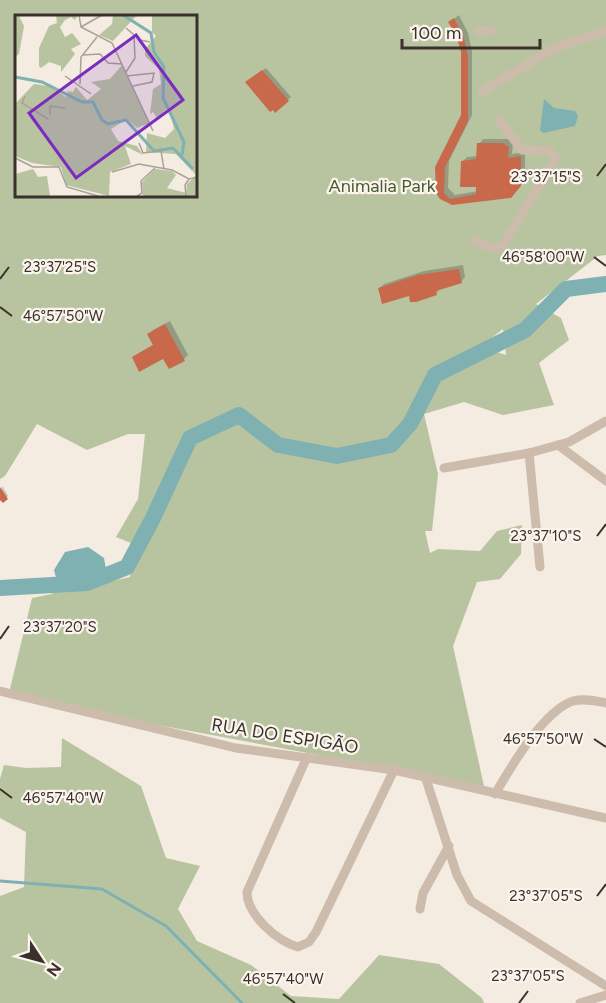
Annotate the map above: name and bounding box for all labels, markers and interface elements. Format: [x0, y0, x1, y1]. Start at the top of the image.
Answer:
scale bar [402, 12, 540, 50]
inset map [15, 15, 196, 196]
text: 100 m [411, 22, 461, 44]
text: 23°37'15"S [511, 168, 581, 186]
park label: Animalia Park [329, 175, 436, 197]
text: 46°58'00"W [502, 248, 585, 266]
text: 23°37'25"S [24, 258, 96, 276]
text: 46°57'50"W [23, 307, 104, 325]
text: 23°37'10"S [510, 527, 582, 545]
text: 23°37'20"S [23, 618, 97, 636]
street label: RUA DO ESPIGÃO [210, 714, 360, 758]
text: 46°57'50"W [503, 730, 584, 748]
text: 46°57'40"W [22, 789, 104, 807]
text: 23°37'05"S [509, 887, 583, 905]
north arrow [12, 931, 72, 991]
text: N [42, 959, 65, 980]
text: 23°37'05"S [491, 967, 565, 985]
text: 46°57'40"W [242, 970, 324, 988]

